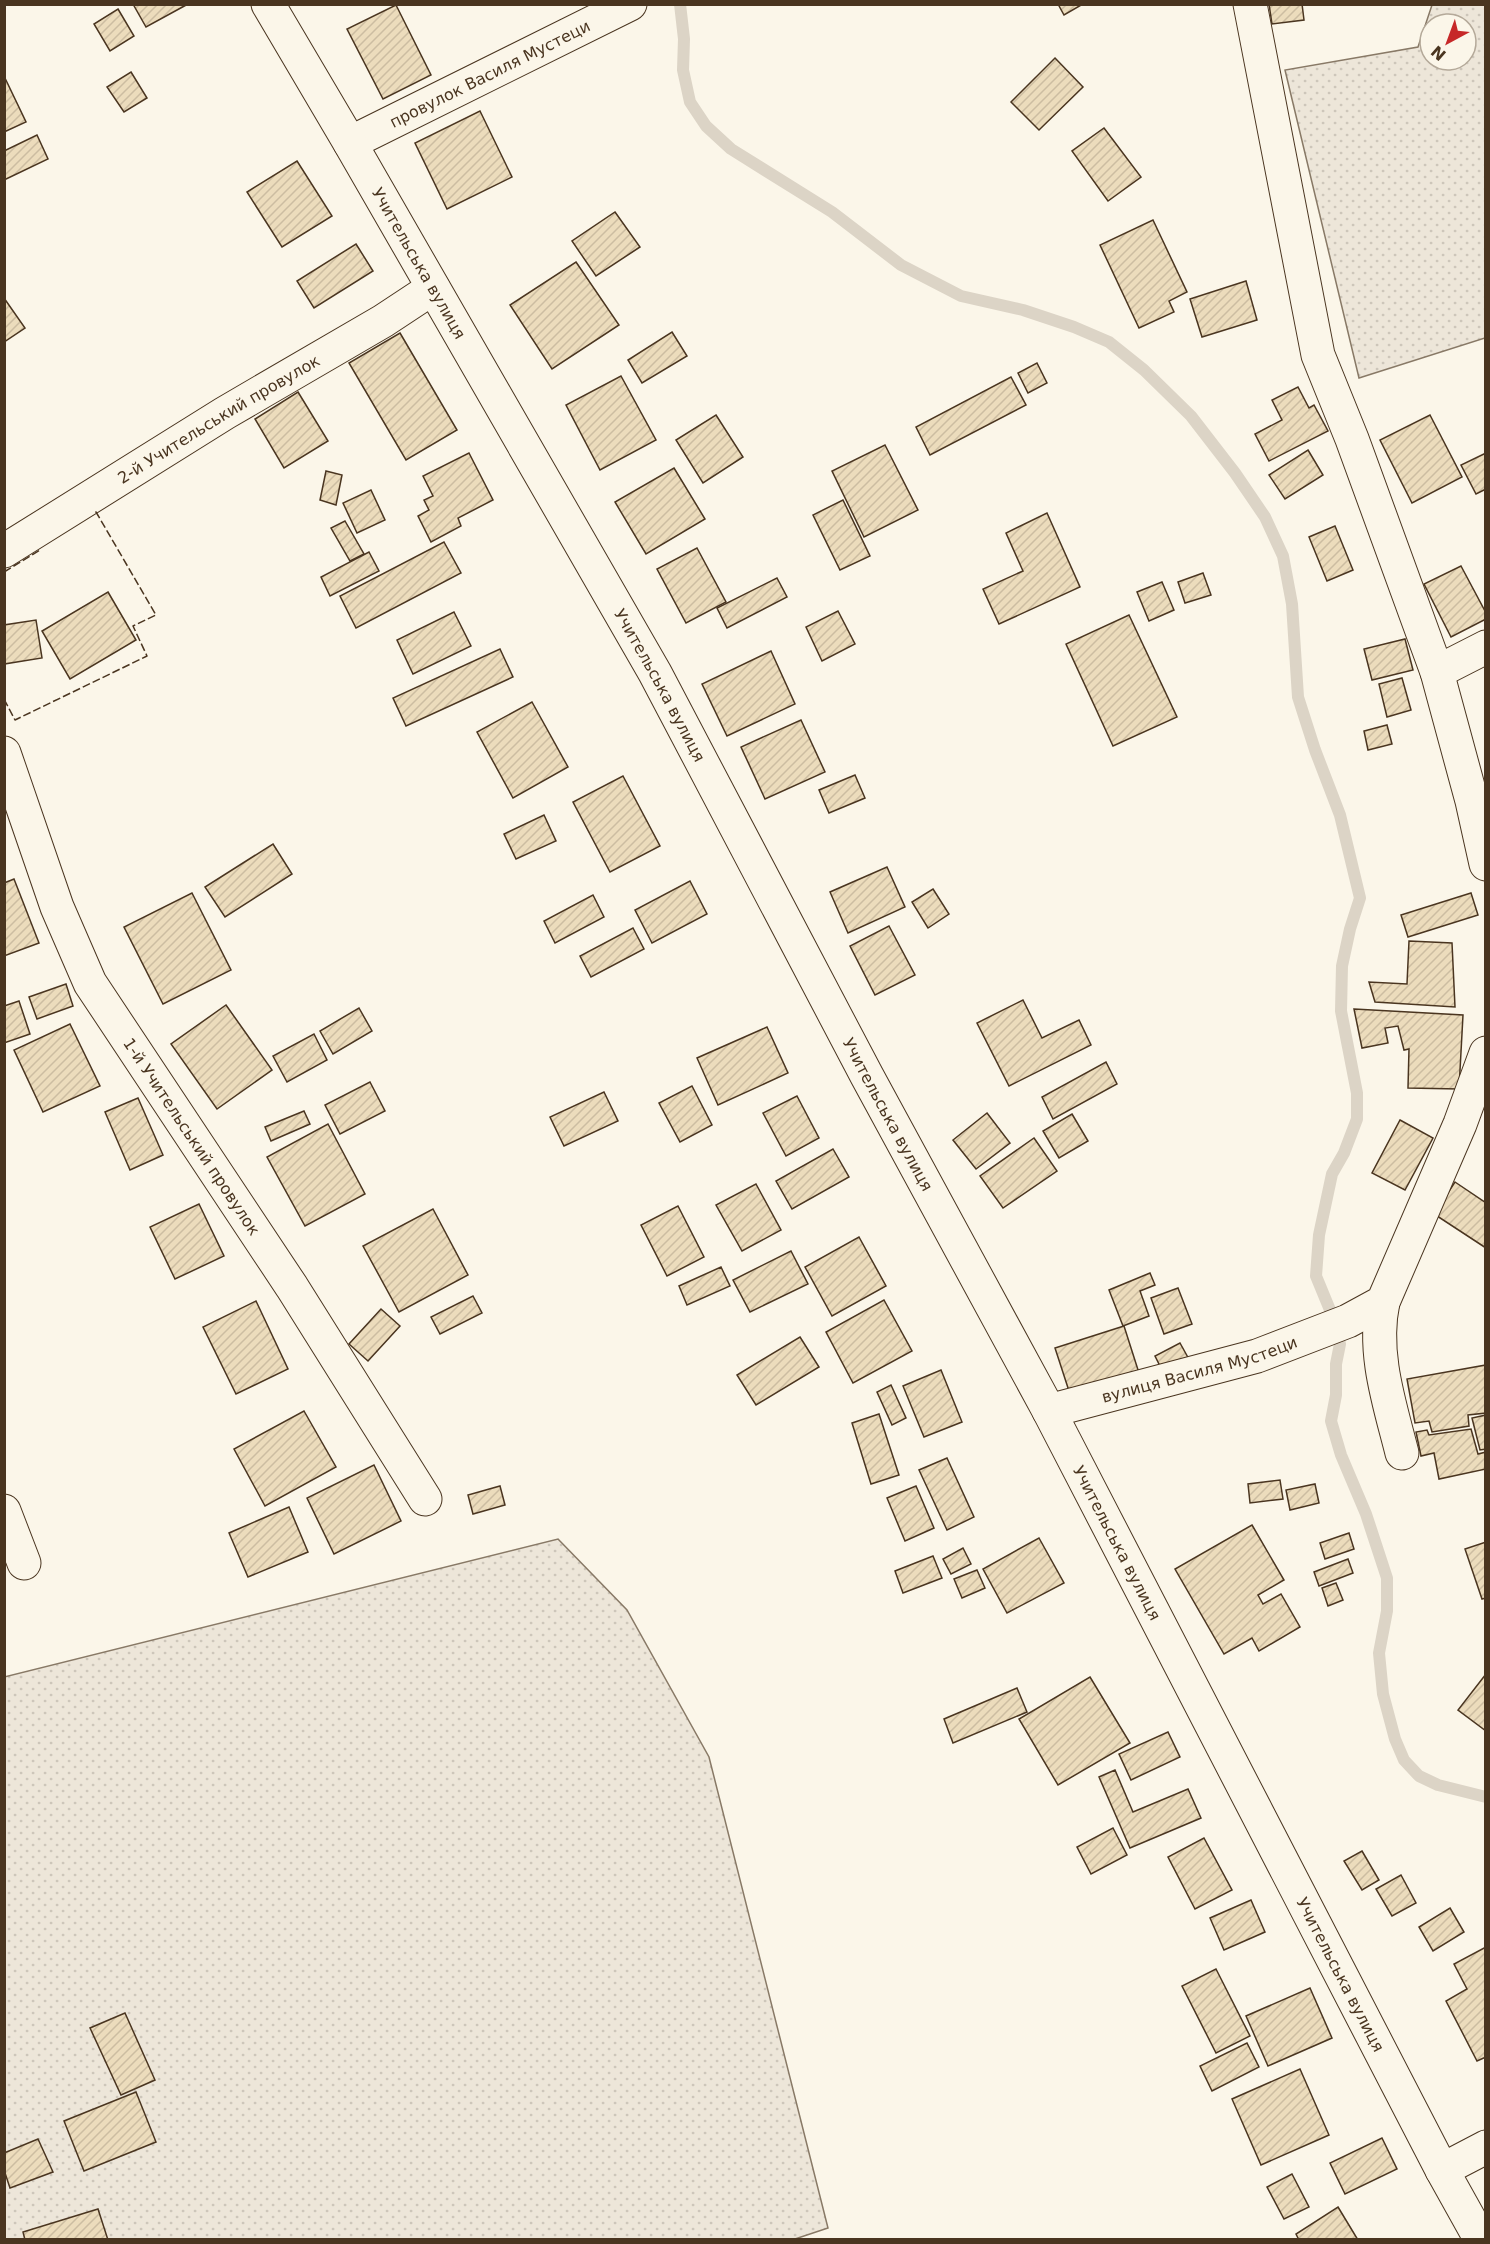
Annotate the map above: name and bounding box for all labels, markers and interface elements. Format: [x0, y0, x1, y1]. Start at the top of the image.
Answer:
north arrow [1418, 12, 1478, 72]
street label: провулок Василя Мустеци [386, 16, 593, 131]
text: N [1427, 41, 1450, 65]
street label: Учительська вулиця [368, 184, 470, 342]
street label: 2-й Учительський провулок [114, 350, 323, 487]
street label: Учительська вулиця [611, 605, 709, 765]
street label: 1-й Учительський провулок [120, 1034, 264, 1239]
street label: Учительська вулиця [839, 1034, 937, 1194]
street label: вулиця Василя Мустеци [1099, 1332, 1300, 1406]
street label: Учительська вулиця [1069, 1462, 1165, 1623]
street label: Учительська вулиця [1293, 1894, 1389, 2055]

